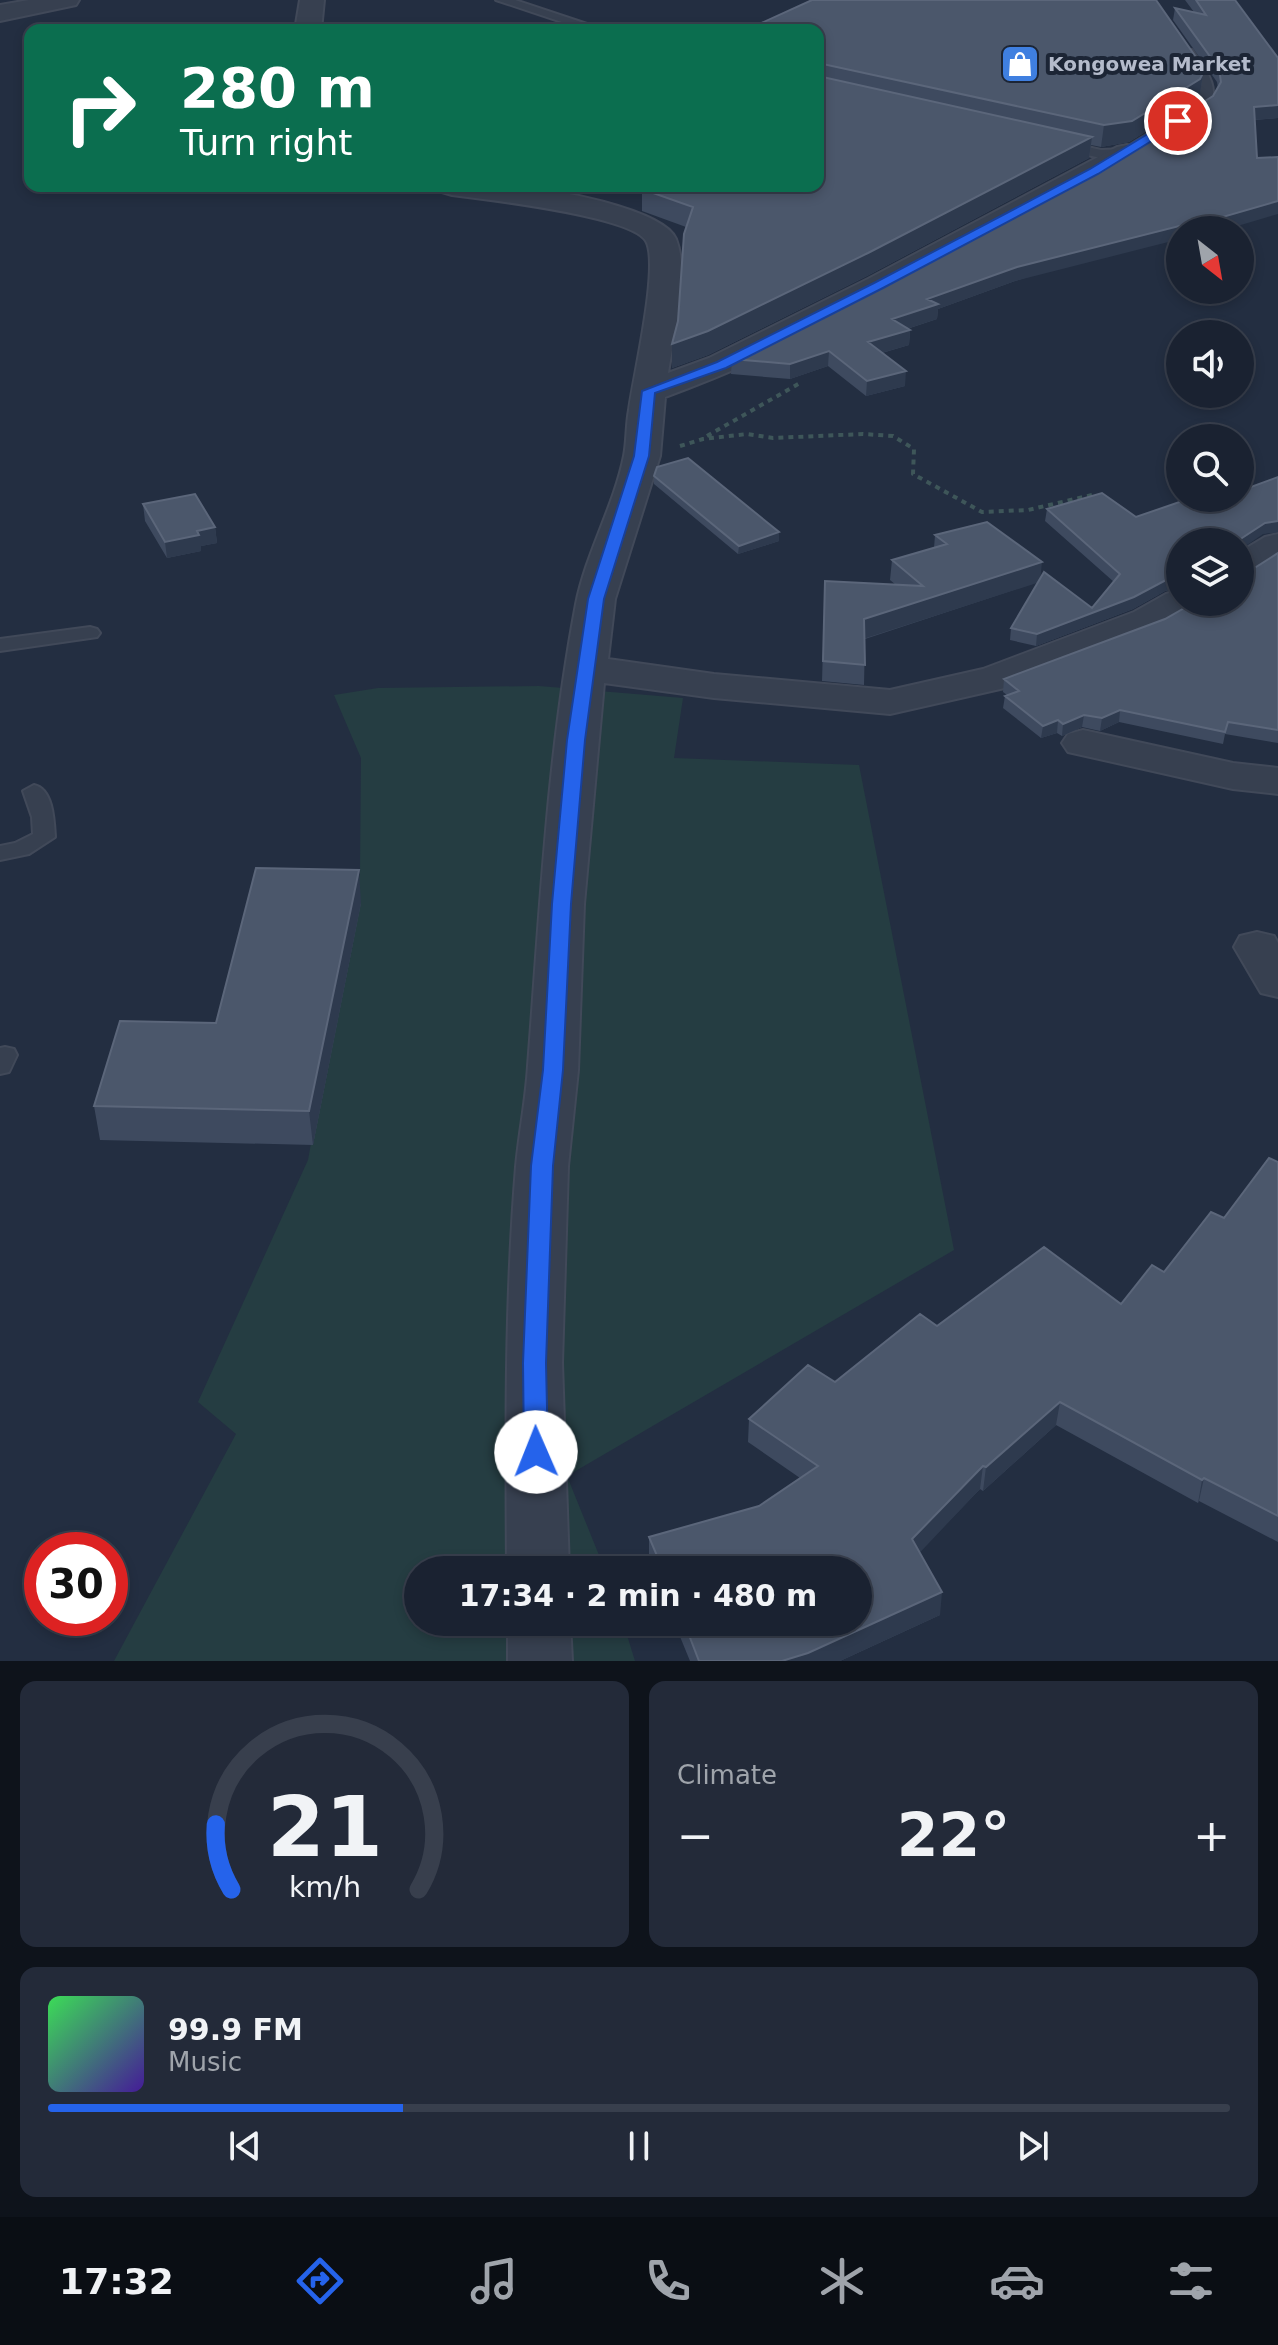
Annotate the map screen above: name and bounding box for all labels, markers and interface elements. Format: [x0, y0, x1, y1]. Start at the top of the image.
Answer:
shop icon: Kongowea Market [999, 43, 1041, 85]
place label: Kongowea Market [1048, 52, 1251, 76]
text: 280 m [180, 55, 375, 120]
icon: right [48, 56, 152, 160]
pin [1144, 87, 1212, 155]
icon: arrive [1156, 99, 1200, 143]
text: Turn right [180, 122, 352, 163]
north arrow [1166, 216, 1254, 304]
map controls [1166, 216, 1254, 616]
button: sound [1166, 320, 1254, 408]
button: search [1166, 424, 1254, 512]
button: layers [1166, 528, 1254, 616]
position arrow [494, 1410, 578, 1494]
speed limit sign: 30 [24, 1532, 128, 1636]
text: 17:34 · 2 min · 480 m [459, 1578, 817, 1613]
text: Climate [677, 1760, 777, 1790]
text: 21 [267, 1779, 382, 1876]
text: 22° [897, 1800, 1010, 1870]
text: − [677, 1810, 714, 1861]
text: + [1193, 1810, 1230, 1861]
text: km/h [288, 1870, 361, 1904]
text: 99.9 FM [168, 2012, 303, 2047]
text: Music [168, 2047, 242, 2077]
icon: previous [223, 2124, 267, 2168]
icon: pause [617, 2124, 661, 2168]
icon: next [1011, 2124, 1055, 2168]
icon: directions [292, 2253, 348, 2309]
icon: music [466, 2253, 522, 2309]
icon: phone [640, 2253, 696, 2309]
icon: climate [814, 2253, 870, 2309]
icon: car [989, 2253, 1045, 2309]
icon: filters [1163, 2253, 1219, 2309]
text: 17:32 [59, 2261, 174, 2302]

